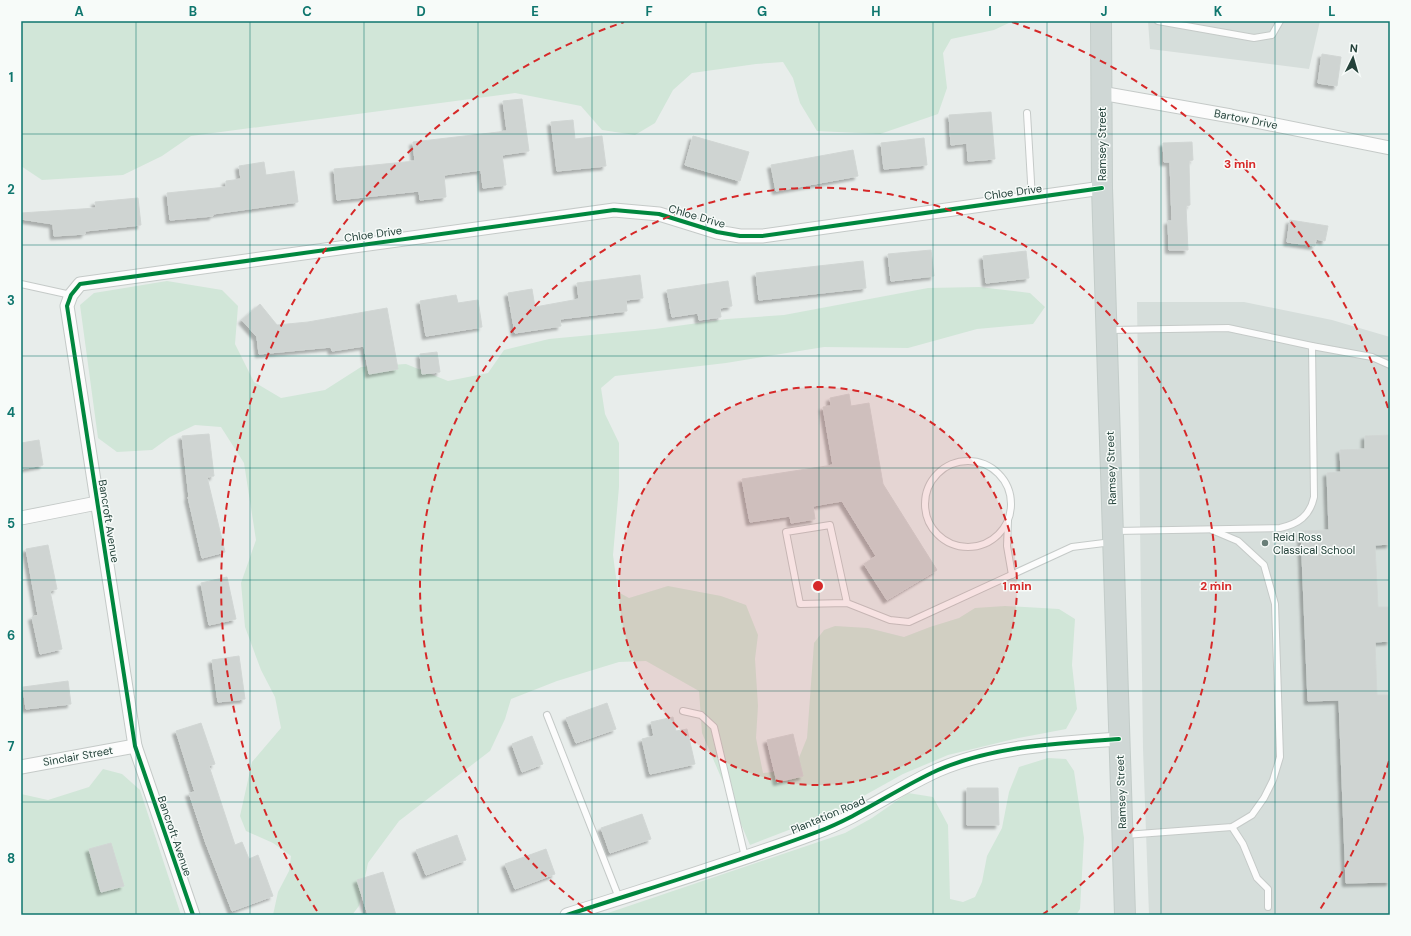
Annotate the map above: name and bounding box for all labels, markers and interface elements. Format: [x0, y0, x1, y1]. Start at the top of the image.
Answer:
text: A [74, 3, 84, 20]
text: B [189, 3, 197, 20]
text: C [302, 3, 312, 20]
text: D [416, 3, 426, 20]
text: E [531, 3, 539, 20]
text: F [645, 3, 653, 20]
text: G [757, 3, 767, 20]
text: H [871, 3, 881, 20]
text: I [988, 3, 992, 20]
text: J [1100, 3, 1108, 20]
text: K [1214, 3, 1223, 20]
text: L [1328, 3, 1336, 20]
north arrow [1333, 38, 1373, 78]
text: N [1349, 41, 1358, 55]
text: 1 [9, 69, 13, 86]
street label: Bartow Drive [1213, 106, 1279, 132]
street label: Ramsey Street [1095, 107, 1109, 181]
text: 3 min [1224, 156, 1256, 172]
text: 2 [7, 181, 15, 198]
street label: Chloe Drive [983, 181, 1043, 203]
street label: Chloe Drive [667, 201, 727, 231]
street label: Chloe Drive [343, 223, 403, 245]
text: 3 [7, 292, 15, 309]
text: 4 [7, 404, 15, 421]
street label: Ramsey Street [1103, 431, 1119, 505]
street label: Bancroft Avenue [96, 478, 122, 564]
text: 5 [7, 515, 15, 532]
place label: Reid Ross Classical School [1273, 530, 1355, 557]
marker: Reid Ross Classical School [1260, 538, 1270, 548]
text: 1 min [1002, 578, 1032, 594]
text: 2 min [1200, 578, 1232, 594]
centre of rings [811, 579, 825, 593]
text: 6 [7, 627, 15, 644]
text: 7 [8, 738, 15, 755]
street label: Sinclair Street [42, 743, 114, 769]
street label: Ramsey Street [1113, 755, 1129, 829]
street label: Plantation Road [789, 793, 867, 837]
street label: Bancroft Avenue [155, 794, 195, 878]
text: 8 [7, 850, 15, 867]

